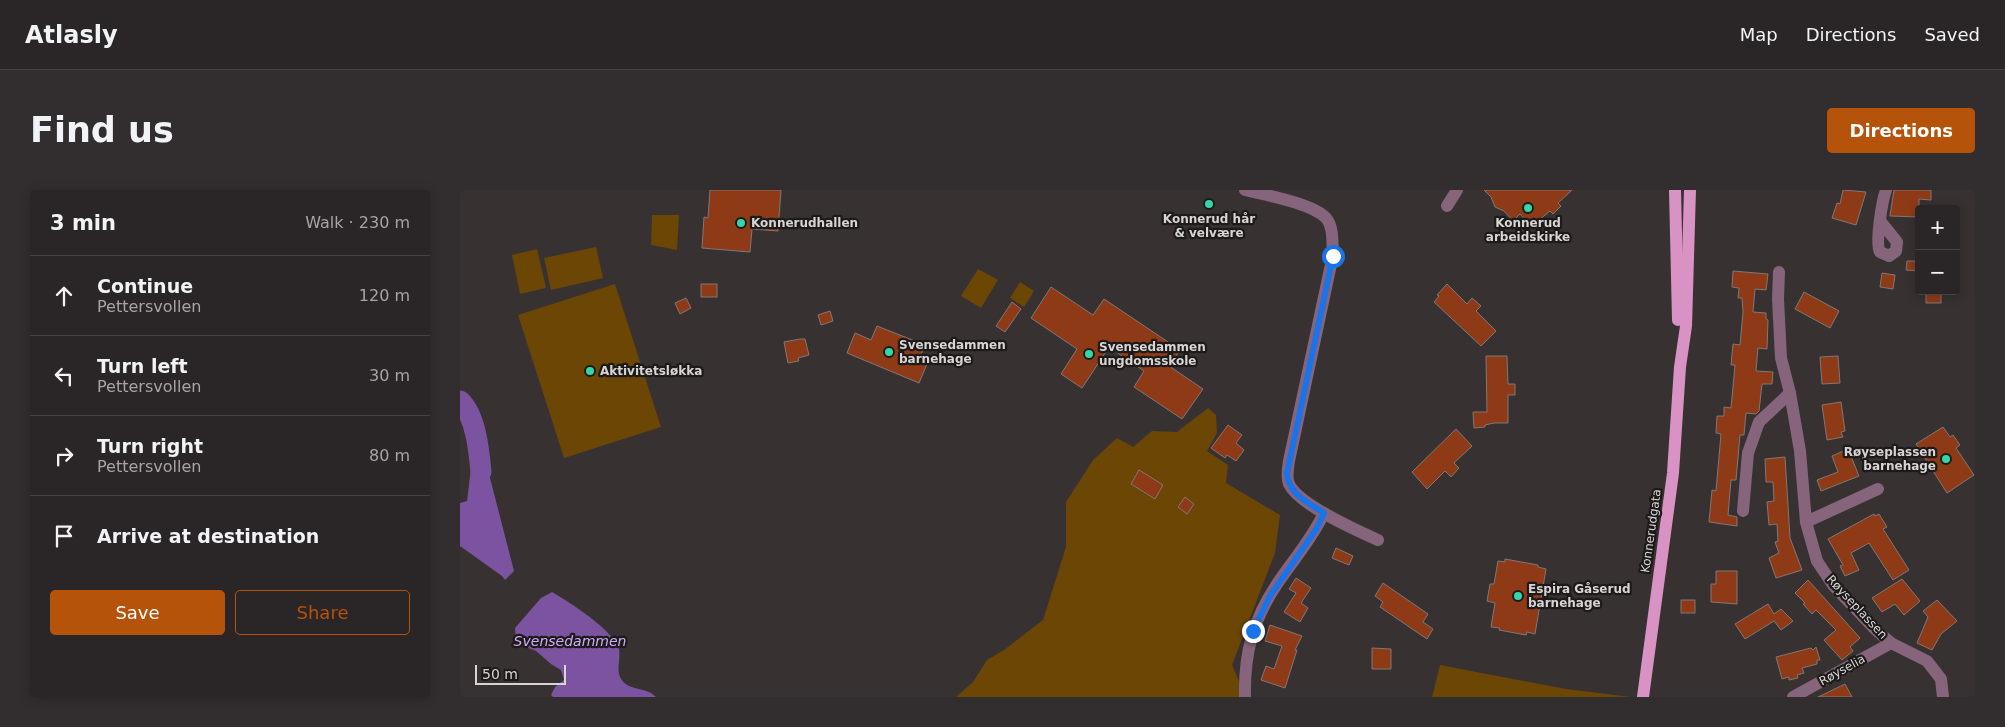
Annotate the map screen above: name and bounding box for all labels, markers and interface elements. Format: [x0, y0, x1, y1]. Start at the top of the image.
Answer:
text: Atlasly [25, 21, 118, 49]
text: Map [1740, 24, 1778, 45]
text: Directions [1806, 24, 1896, 45]
text: Saved [1924, 24, 1980, 45]
button: Directions [1827, 108, 1975, 153]
text: Find us [30, 110, 174, 150]
marker: Konnerud hår & velvære [1203, 198, 1215, 210]
marker: Konnerud arbeidskirke [1522, 202, 1534, 214]
map controls [1915, 205, 1960, 295]
button: + [1915, 205, 1960, 250]
text: 3 min [50, 211, 116, 235]
place label: Konnerud hår & velvære [1163, 212, 1255, 240]
text: Walk · 230 m [305, 213, 410, 232]
place label: Konnerudhallen [751, 216, 858, 230]
place label: Konnerud arbeidskirke [1486, 216, 1570, 244]
marker: Konnerudhallen [735, 217, 747, 229]
route start [1322, 245, 1345, 268]
button: − [1915, 250, 1960, 295]
text: Continue [97, 275, 193, 297]
icon: ahead [50, 282, 78, 310]
text: 120 m [359, 286, 410, 305]
text: Pettersvollen [97, 297, 201, 316]
place label: Svensedammen barnehage [899, 338, 1006, 366]
place label: Svensedammen ungdomsskole [1099, 340, 1206, 368]
marker: Svensedammen barnehage [883, 346, 895, 358]
marker: Svensedammen ungdomsskole [1083, 348, 1095, 360]
text: Turn left [97, 355, 188, 377]
icon: left [50, 362, 78, 390]
place label: Aktivitetsløkka [600, 364, 702, 378]
marker: Aktivitetsløkka [584, 365, 596, 377]
text: 30 m [369, 366, 410, 385]
text: Pettersvollen [97, 377, 201, 396]
text: Turn right [97, 435, 203, 457]
icon: right [50, 442, 78, 470]
place label: Røyseplassen barnehage [1844, 445, 1936, 473]
text: 80 m [369, 446, 410, 465]
marker: Røyseplassen barnehage [1940, 453, 1952, 465]
text: Pettersvollen [97, 457, 201, 476]
street label: Konnerudgata [1638, 488, 1664, 574]
icon: arrive [50, 522, 78, 550]
text: Arrive at destination [97, 525, 319, 547]
street label: Røyseplassen [1824, 572, 1890, 642]
place label: Espira Gåserud barnehage [1528, 582, 1631, 610]
button: Save [50, 590, 225, 635]
button: Share [235, 590, 410, 635]
marker: Espira Gåserud barnehage [1512, 590, 1524, 602]
route end [1242, 620, 1265, 643]
water label: Svensedammen [514, 633, 626, 649]
street label: Røyselia [1817, 652, 1867, 688]
scale bar [475, 662, 566, 685]
text: 50 m [482, 666, 518, 682]

